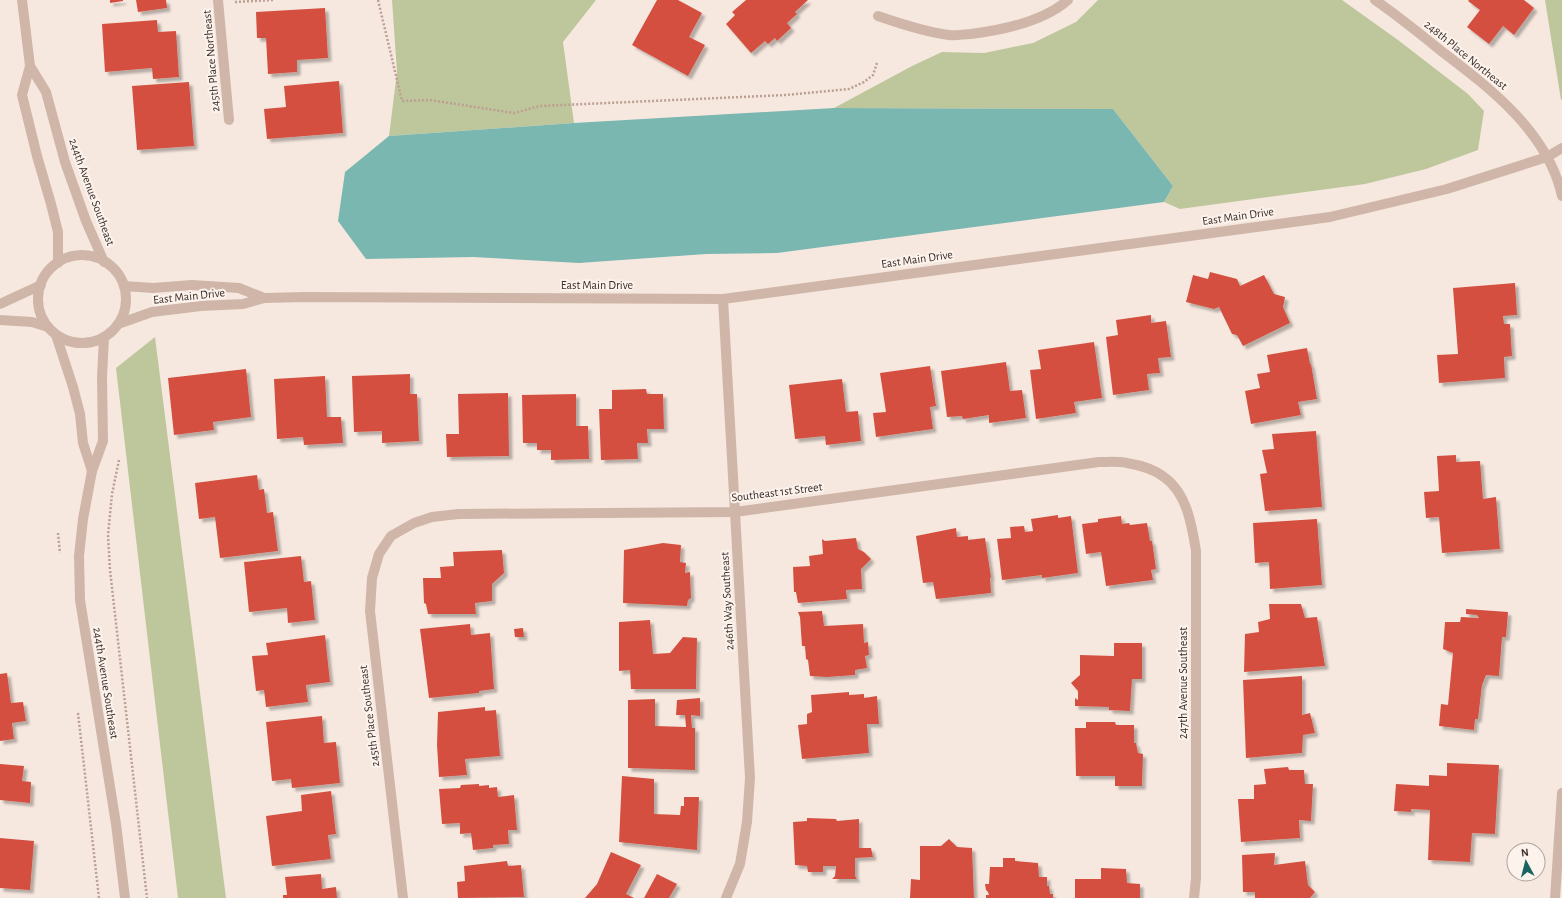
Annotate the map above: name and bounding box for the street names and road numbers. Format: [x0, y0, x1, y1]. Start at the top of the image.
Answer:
street label: 245th Place Northeast [201, 9, 221, 112]
street label: 248th Place Northeast [1422, 18, 1510, 92]
street label: 244th Avenue Southeast [67, 137, 117, 247]
street label: East Main Drive [1201, 205, 1275, 227]
street label: East Main Drive [880, 248, 954, 270]
street label: East Main Drive [561, 279, 633, 291]
street label: East Main Drive [152, 286, 226, 306]
street label: Southeast 1st Street [731, 480, 823, 504]
street label: 246th Way Southeast [718, 551, 737, 650]
street label: 244th Avenue Southeast [91, 626, 121, 740]
street label: 247th Avenue Southeast [1177, 627, 1189, 739]
street label: 245th Place Southeast [357, 664, 381, 767]

